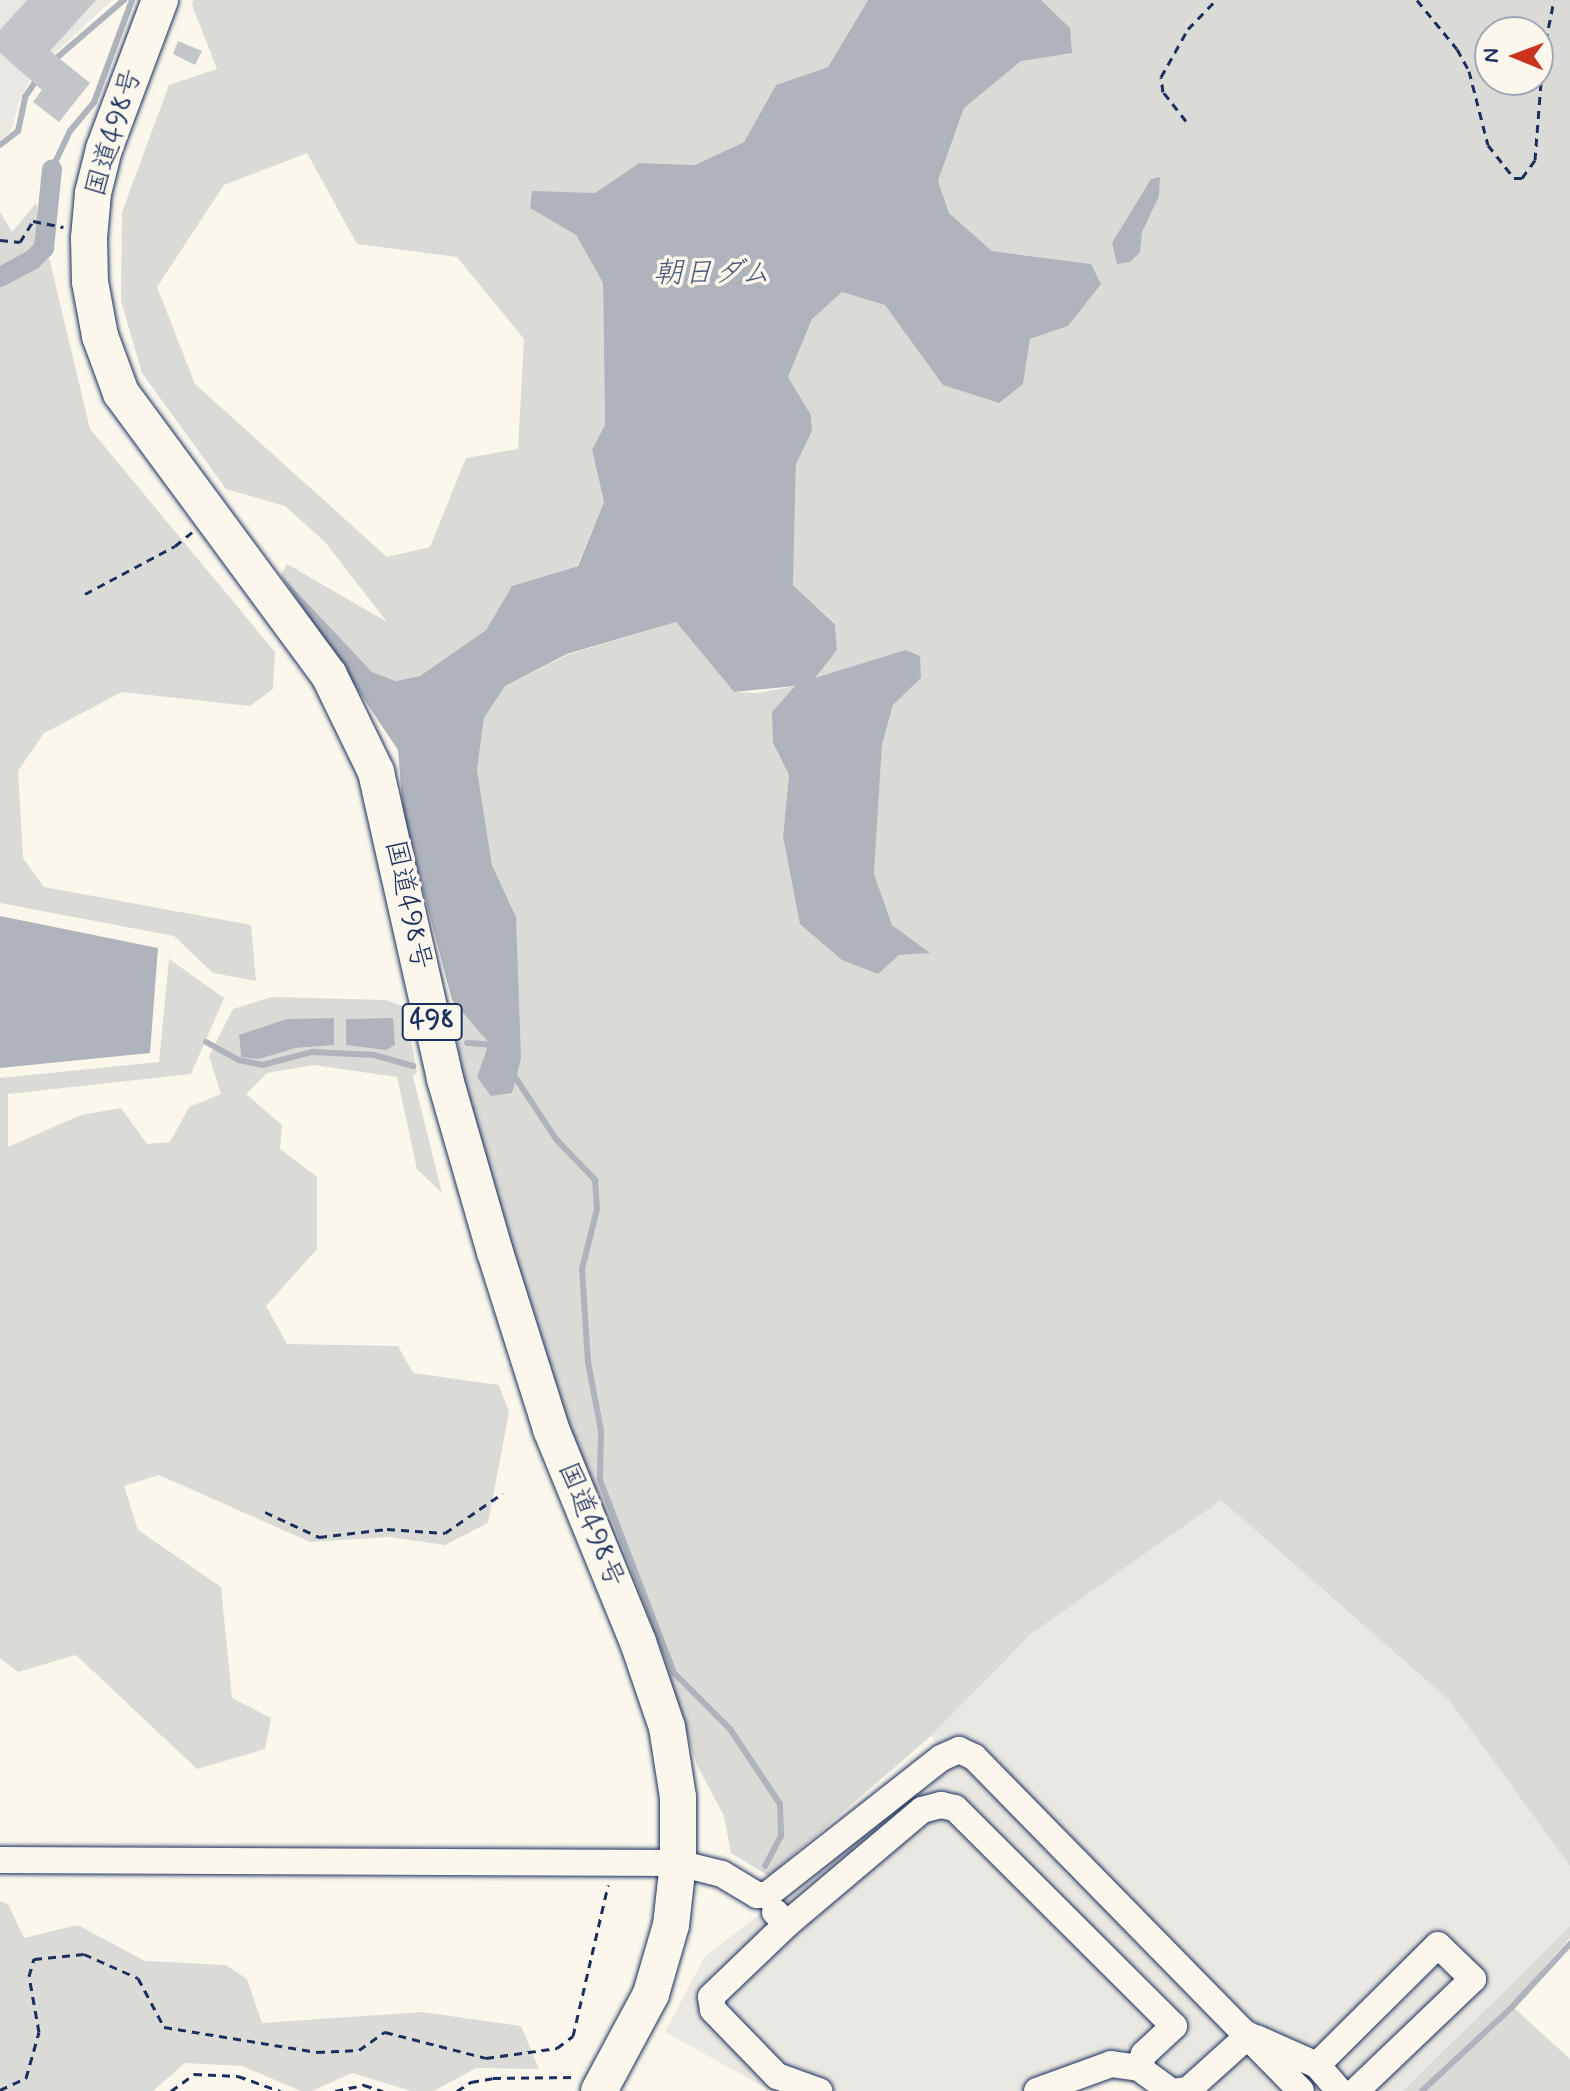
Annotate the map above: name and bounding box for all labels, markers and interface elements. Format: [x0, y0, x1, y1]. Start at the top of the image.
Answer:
north arrow [1474, 16, 1554, 96]
text: N [1478, 48, 1506, 63]
street label: 国道498号 [80, 65, 150, 201]
water label: 朝日ダム [652, 256, 772, 292]
street label: 国道498号 [377, 837, 437, 973]
road number: 498 [400, 1000, 464, 1044]
street label: 国道498号 [550, 1457, 630, 1593]

